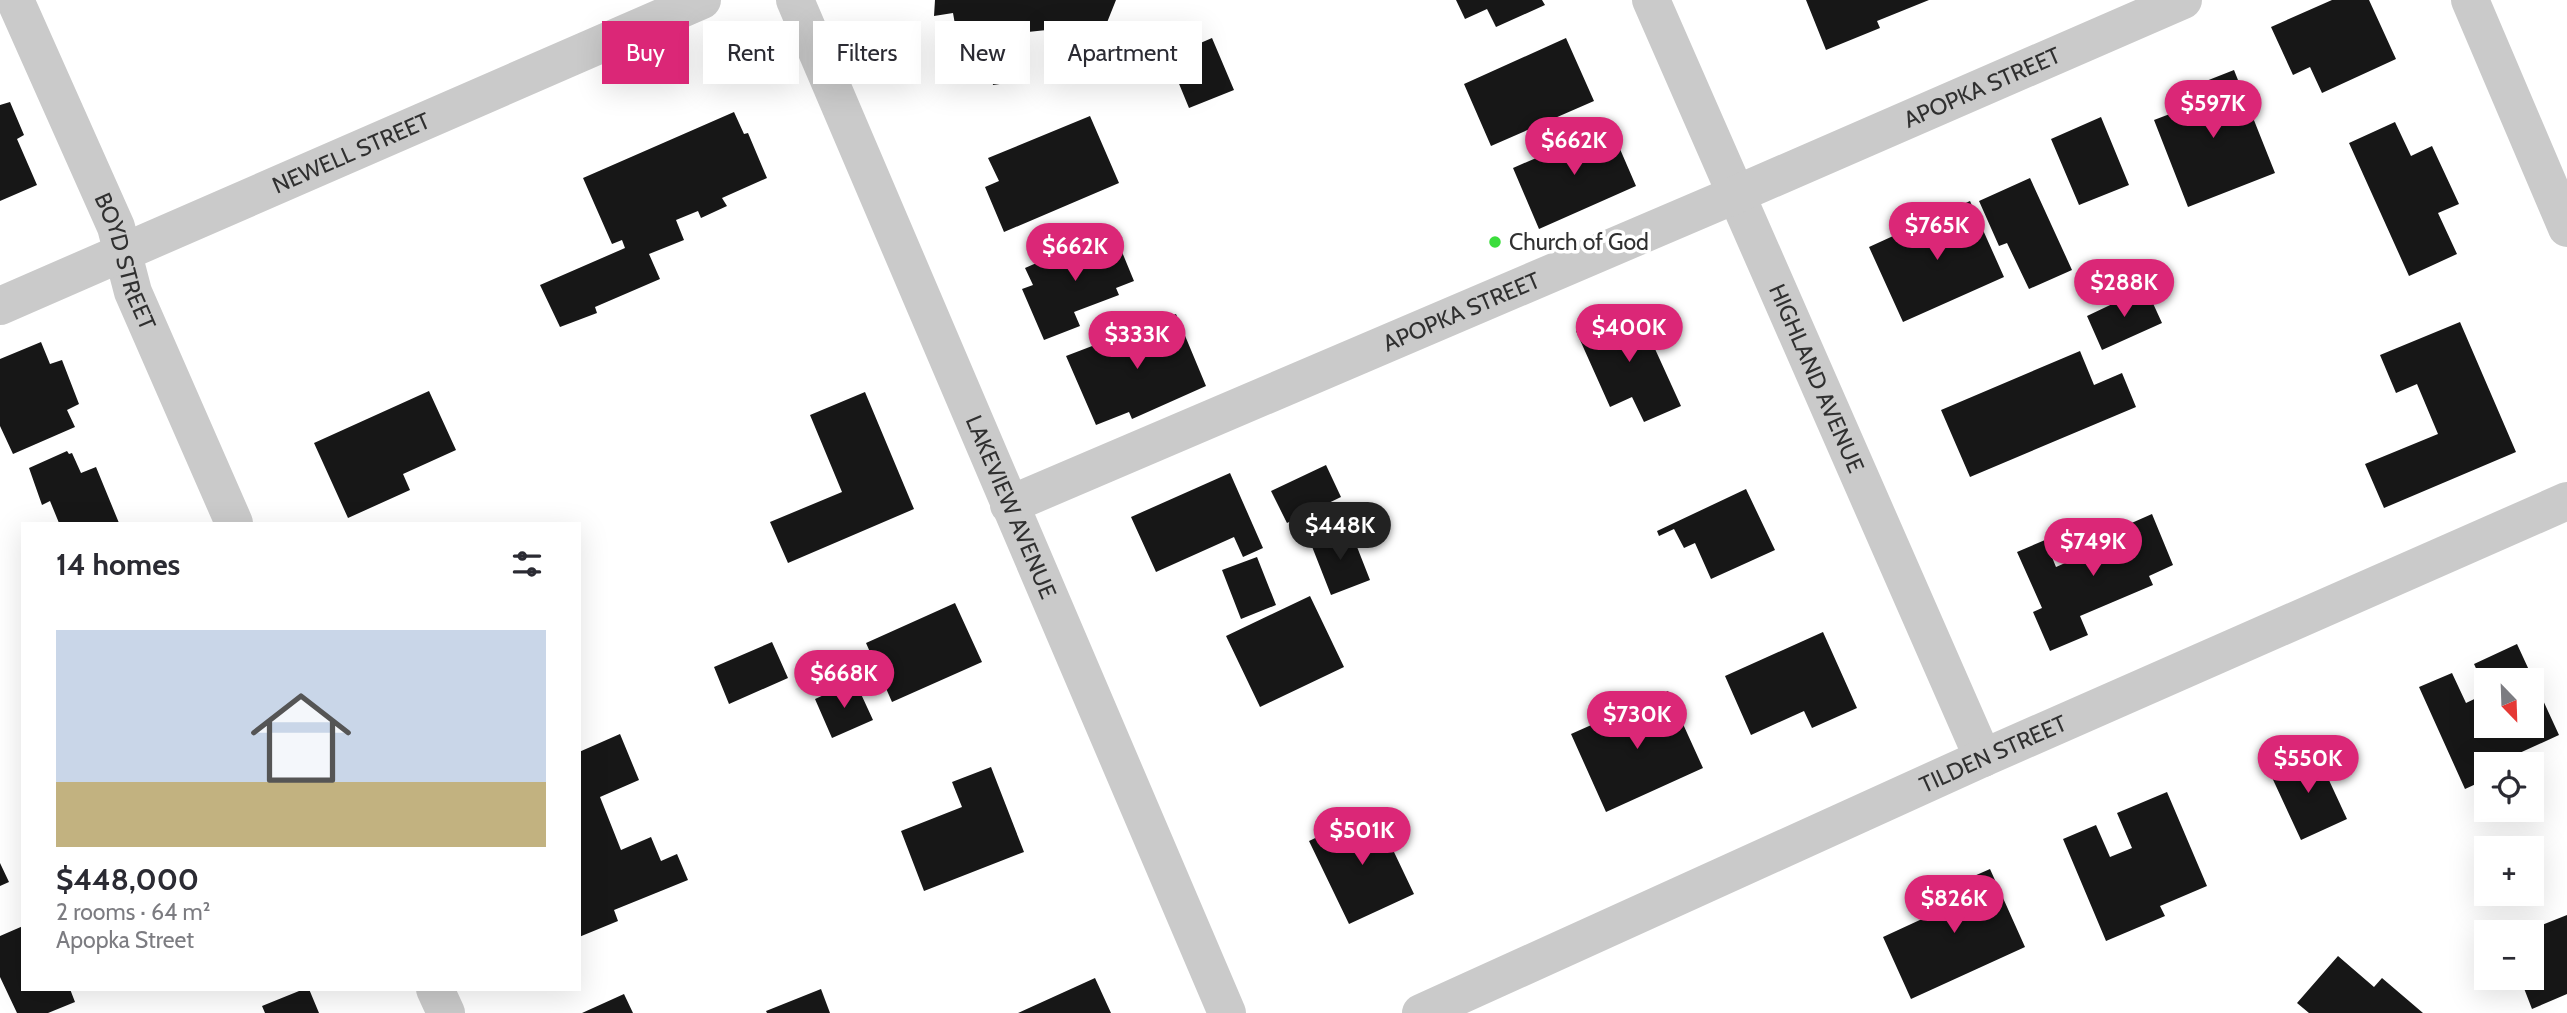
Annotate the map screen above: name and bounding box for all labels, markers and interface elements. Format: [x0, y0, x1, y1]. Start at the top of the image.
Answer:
chip: Buy [602, 21, 689, 84]
chip: Rent [703, 21, 799, 84]
chip: Filters [813, 21, 921, 84]
chip: New [935, 21, 1030, 84]
chip: Apartment [1044, 21, 1202, 84]
street label: APOPKA STREET [1900, 41, 2065, 134]
pin: $597K [2164, 80, 2262, 140]
text: $597K [2181, 89, 2245, 117]
street label: NEWELL STREET [268, 106, 434, 200]
pin: $662K [1525, 118, 1623, 177]
text: $662K [1541, 126, 1607, 154]
street label: BOYD STREET [89, 188, 162, 334]
pin: $765K [1888, 202, 1986, 262]
text: $765K [1905, 211, 1969, 239]
pin: $662K [1026, 224, 1124, 283]
place label: Church of God [1509, 228, 1649, 256]
text: $662K [1042, 232, 1108, 260]
marker: Church of God [1487, 234, 1503, 250]
pin: $288K [2075, 260, 2173, 319]
street label: APOPKA STREET [1379, 266, 1544, 358]
text: $288K [2090, 268, 2158, 296]
street label: HIGHLAND AVENUE [1763, 280, 1870, 477]
pin: $400K [1580, 304, 1678, 364]
pin: $333K [1088, 312, 1186, 371]
text: $400K [1592, 313, 1666, 341]
text: $333K [1105, 320, 1169, 348]
street label: LAKEVIEW AVENUE [960, 411, 1063, 603]
pin: $448K [1291, 503, 1389, 562]
text: $448K [1305, 511, 1375, 539]
pin: $749K [2044, 518, 2142, 578]
text: $749K [2060, 527, 2126, 555]
icon: filters [508, 545, 546, 583]
text: 14 homes [56, 546, 180, 583]
pin: $668K [795, 650, 893, 710]
text: $668K [810, 659, 878, 687]
north arrow [2474, 668, 2544, 738]
map controls [2474, 668, 2544, 990]
icon: home [238, 675, 364, 801]
pin: $730K [1588, 692, 1686, 751]
text: $730K [1603, 700, 1671, 728]
street label: TILDEN STREET [1915, 709, 2071, 799]
pin: $550K [2259, 736, 2357, 795]
text: $550K [2274, 744, 2342, 772]
button: locate [2474, 752, 2544, 822]
pin: $501K [1313, 808, 1411, 867]
text: $501K [1330, 816, 1394, 844]
button: + [2474, 836, 2544, 906]
text: $448,000 [56, 861, 199, 898]
pin: $826K [1905, 876, 2003, 935]
text: $826K [1921, 884, 1987, 912]
text: 2 rooms · 64 m² [56, 898, 210, 926]
button: − [2474, 920, 2544, 990]
text: Apopka Street [56, 926, 194, 954]

